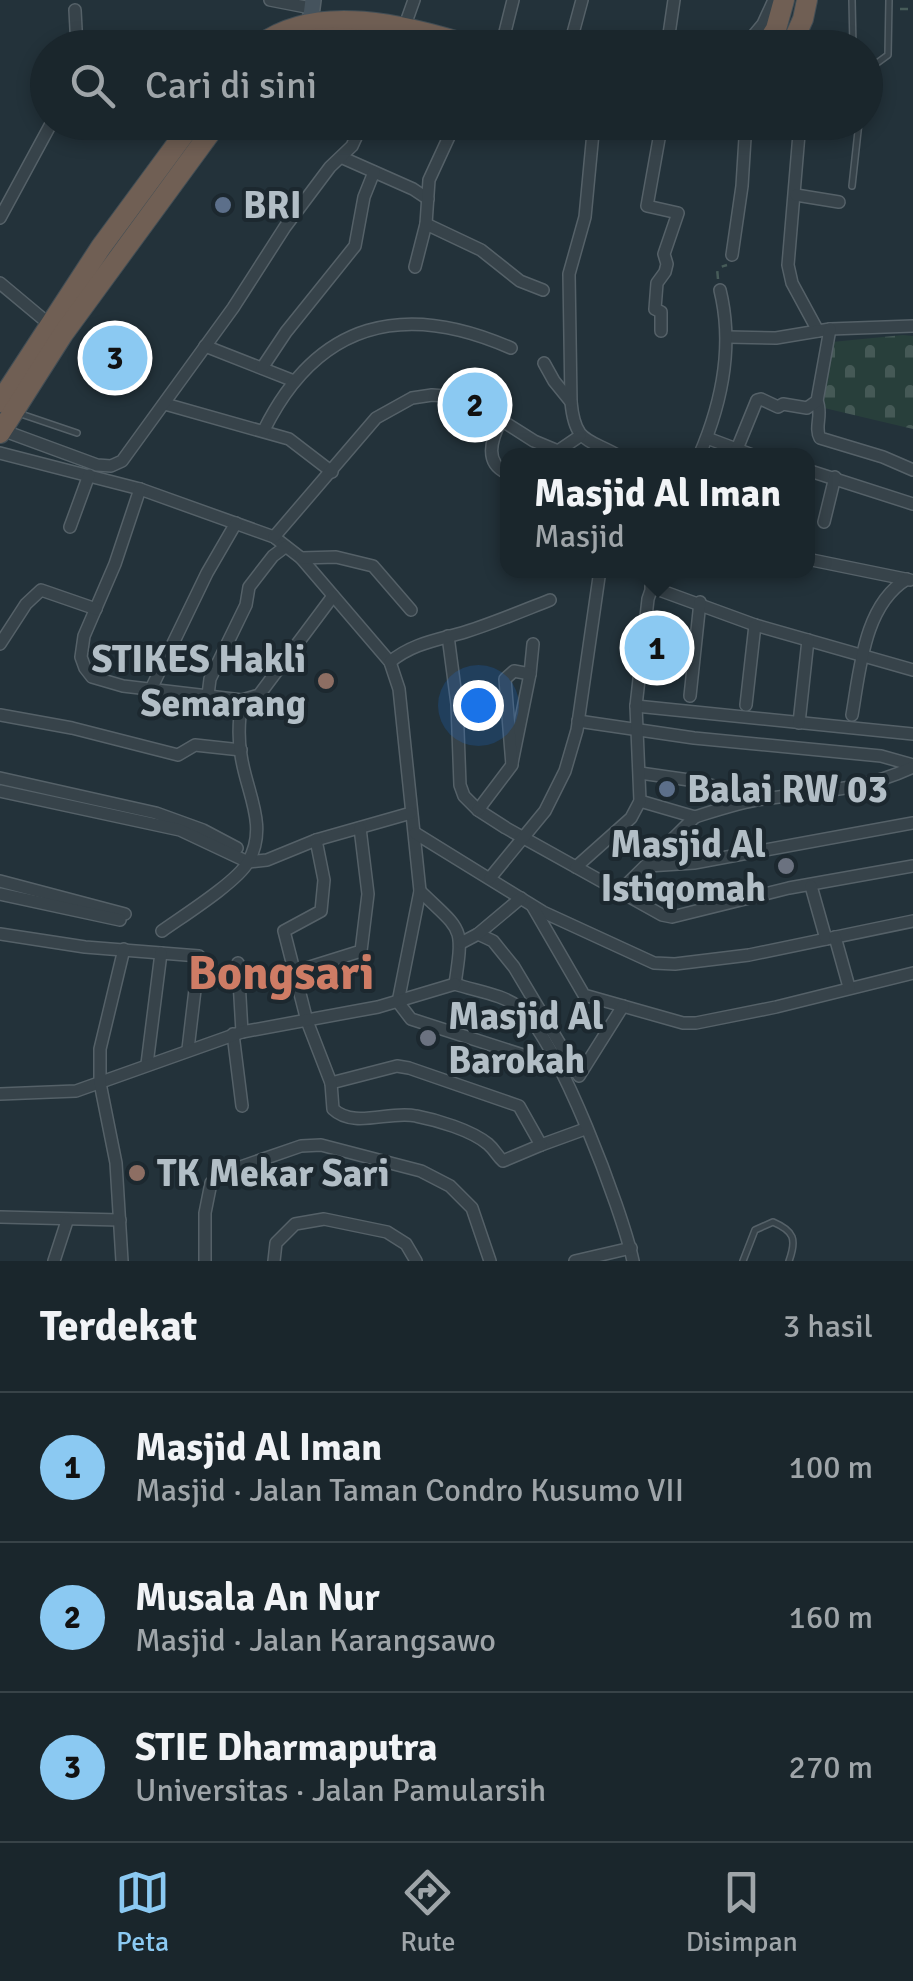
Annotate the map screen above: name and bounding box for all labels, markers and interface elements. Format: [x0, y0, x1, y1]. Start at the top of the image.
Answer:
search box [30, 30, 883, 140]
icon: search [65, 58, 120, 113]
text: Cari di sini [145, 62, 317, 109]
place label: BRI [243, 182, 302, 229]
marker: BRI [212, 194, 234, 216]
pin: 3 [82, 320, 148, 396]
pin: 2 [442, 368, 508, 442]
popup [500, 448, 815, 578]
text: Masjid Al Iman [534, 470, 781, 517]
text: Masjid [534, 517, 625, 556]
pin: 1 [624, 610, 690, 686]
place label: STIKES Hakli Semarang [92, 636, 306, 727]
marker: STIKES Hakli Semarang [315, 670, 337, 692]
your location [453, 680, 504, 731]
place label: Balai RW 03 [687, 766, 888, 813]
marker: Balai RW 03 [656, 778, 678, 800]
place label: Masjid Al Istiqomah [600, 821, 766, 912]
marker: Masjid Al Istiqomah [775, 855, 797, 877]
district label: Bongsari [188, 944, 374, 1003]
place label: Masjid Al Barokah [448, 993, 604, 1084]
marker: Masjid Al Barokah [417, 1027, 439, 1049]
place label: TK Mekar Sari [157, 1150, 389, 1197]
marker: TK Mekar Sari [126, 1162, 148, 1184]
text: Terdekat [40, 1301, 197, 1352]
text: 3 hasil [783, 1307, 873, 1346]
text: Masjid Al Iman [135, 1424, 382, 1471]
text: 1 [64, 1448, 81, 1487]
text: 100 m [789, 1448, 873, 1487]
text: Masjid · Jalan Taman Condro Kusumo VII [135, 1471, 684, 1510]
text: Musala An Nur [135, 1574, 380, 1621]
text: 2 [64, 1598, 81, 1637]
text: 160 m [789, 1598, 873, 1637]
text: Masjid · Jalan Karangsawo [135, 1621, 496, 1660]
text: STIE Dharmaputra [135, 1724, 437, 1771]
text: 3 [64, 1748, 81, 1787]
text: 270 m [789, 1748, 873, 1787]
text: Universitas · Jalan Pamularsih [135, 1771, 546, 1810]
tab: Peta [115, 1865, 170, 1959]
tab: Rute [400, 1865, 455, 1959]
tab: Disimpan [686, 1865, 798, 1959]

